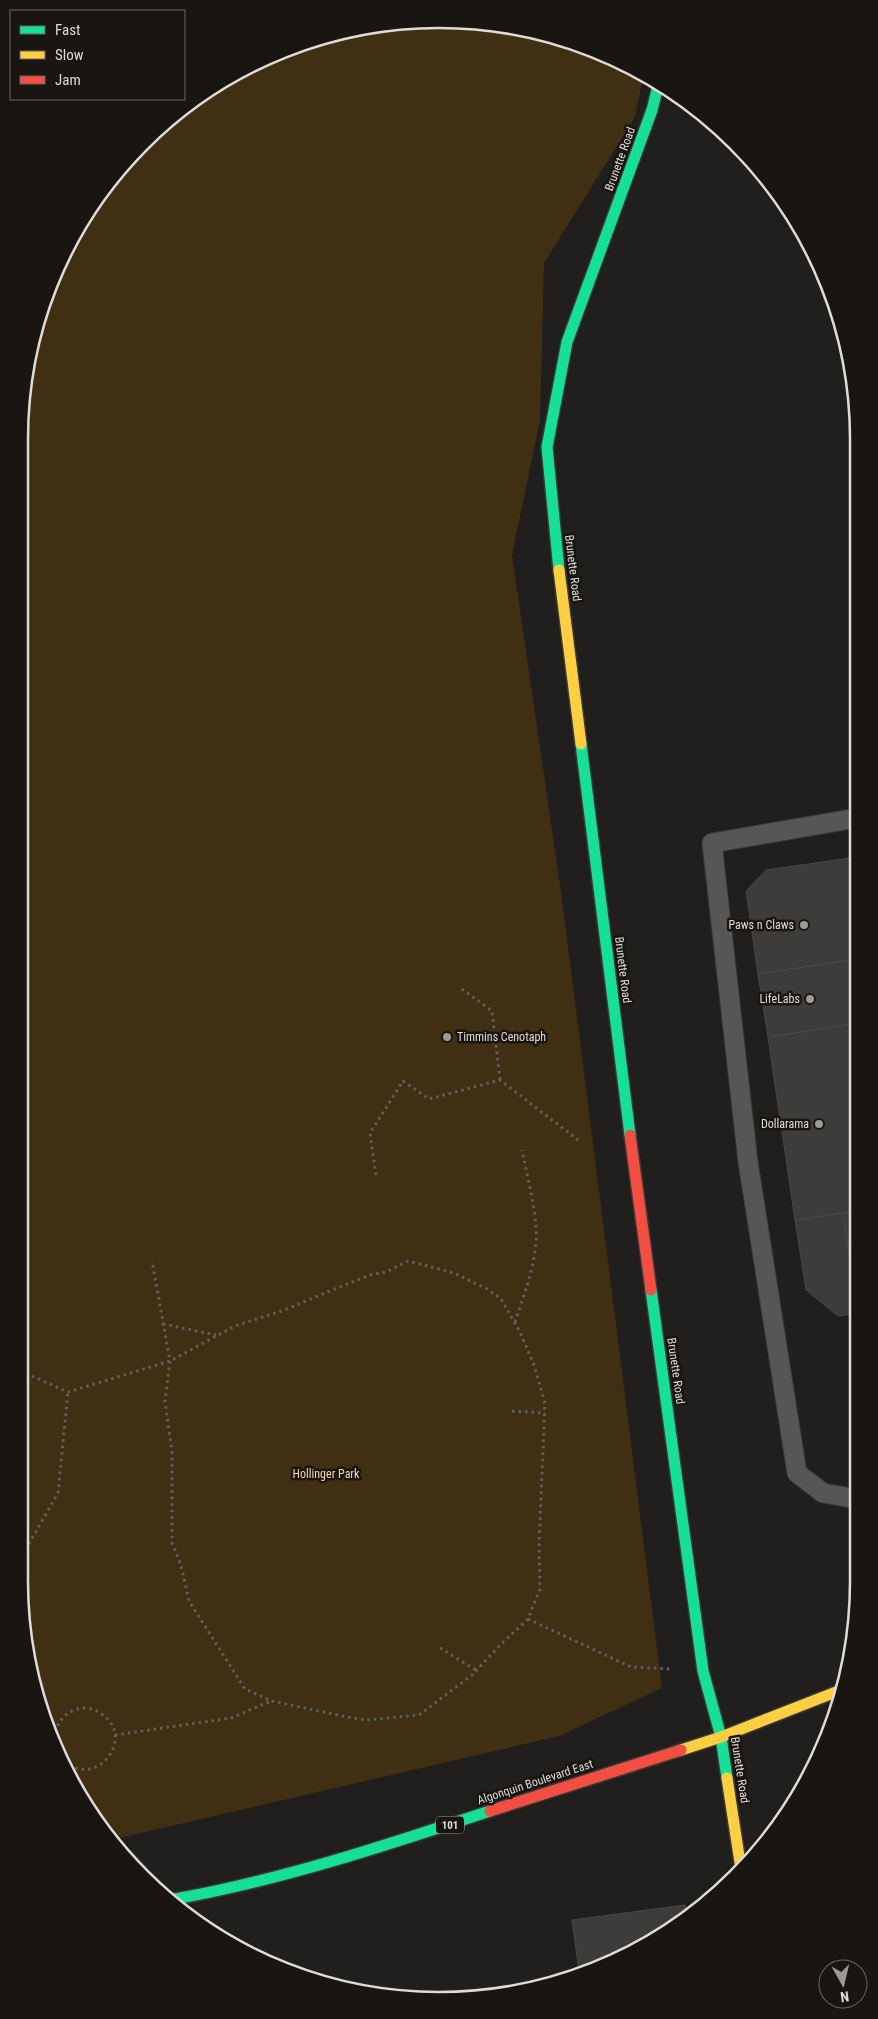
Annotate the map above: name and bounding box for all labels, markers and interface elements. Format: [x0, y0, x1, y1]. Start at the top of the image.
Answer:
legend [10, 10, 185, 100]
text: Fast [55, 21, 80, 39]
text: Slow [55, 46, 84, 64]
text: Jam [55, 71, 81, 89]
street label: Brunette Road [602, 125, 638, 193]
street label: Brunette Road [562, 534, 584, 602]
place label: Paws n Claws [728, 918, 794, 932]
marker: Paws n Claws [798, 919, 810, 931]
street label: Brunette Road [612, 936, 634, 1004]
place label: LifeLabs [759, 992, 800, 1006]
marker: LifeLabs [804, 993, 816, 1005]
place label: Timmins Cenotaph [457, 1030, 546, 1044]
marker: Timmins Cenotaph [441, 1031, 453, 1043]
place label: Dollarama [761, 1117, 809, 1131]
marker: Dollarama [813, 1118, 825, 1130]
street label: Brunette Road [664, 1337, 688, 1405]
park label: Hollinger Park [293, 1467, 360, 1481]
street label: Brunette Road [728, 1736, 752, 1804]
street label: Algonquin Boulevard East [475, 1757, 595, 1807]
road number: 101 [436, 1816, 464, 1834]
north arrow [818, 1959, 868, 2009]
text: N [839, 1988, 850, 2005]

